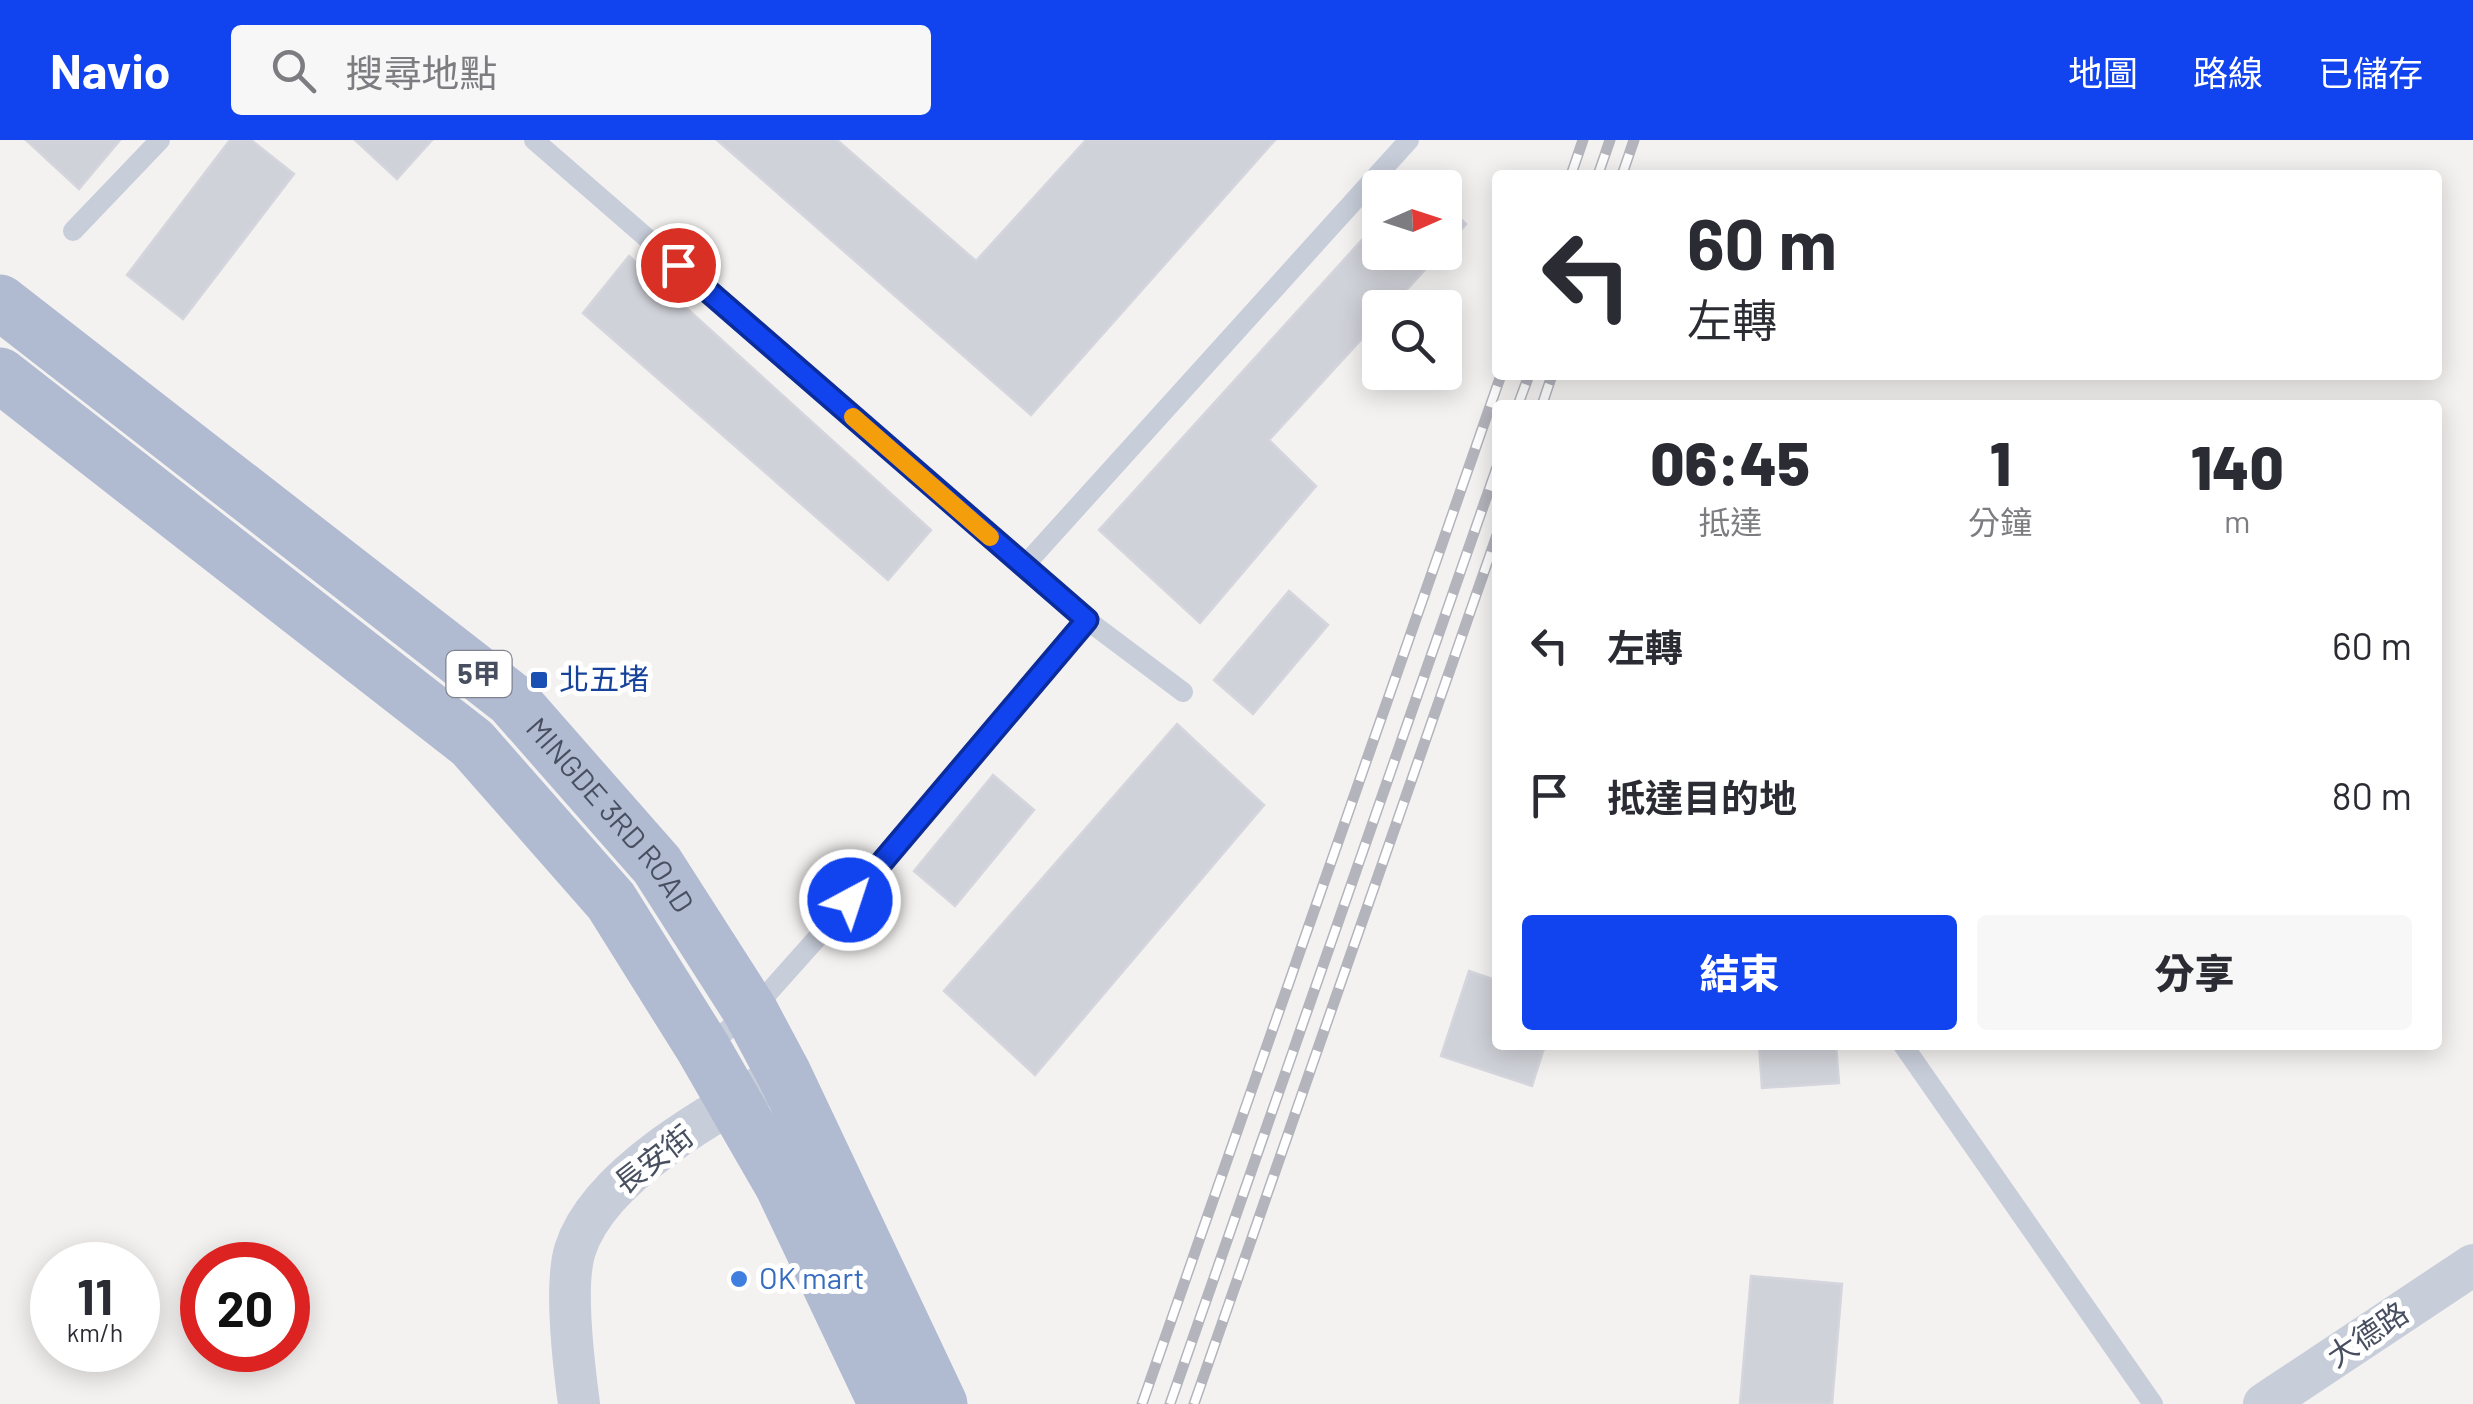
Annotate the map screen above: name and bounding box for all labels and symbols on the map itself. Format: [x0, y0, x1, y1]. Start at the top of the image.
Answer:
north arrow [1362, 170, 1462, 270]
pin [636, 223, 721, 308]
road number: 5甲 [446, 651, 512, 697]
place label: 北五堵 [559, 660, 649, 696]
marker: 北五堵 [528, 669, 550, 691]
street label: MINGDE 3RD ROAD [520, 709, 703, 918]
position arrow [798, 848, 902, 952]
street label: 長安街 [606, 1117, 699, 1200]
speed limit sign: 20 [180, 1242, 310, 1372]
place label: OK mart [759, 1259, 864, 1295]
marker: OK mart [728, 1268, 750, 1290]
street label: 大德路 [2320, 1293, 2414, 1373]

